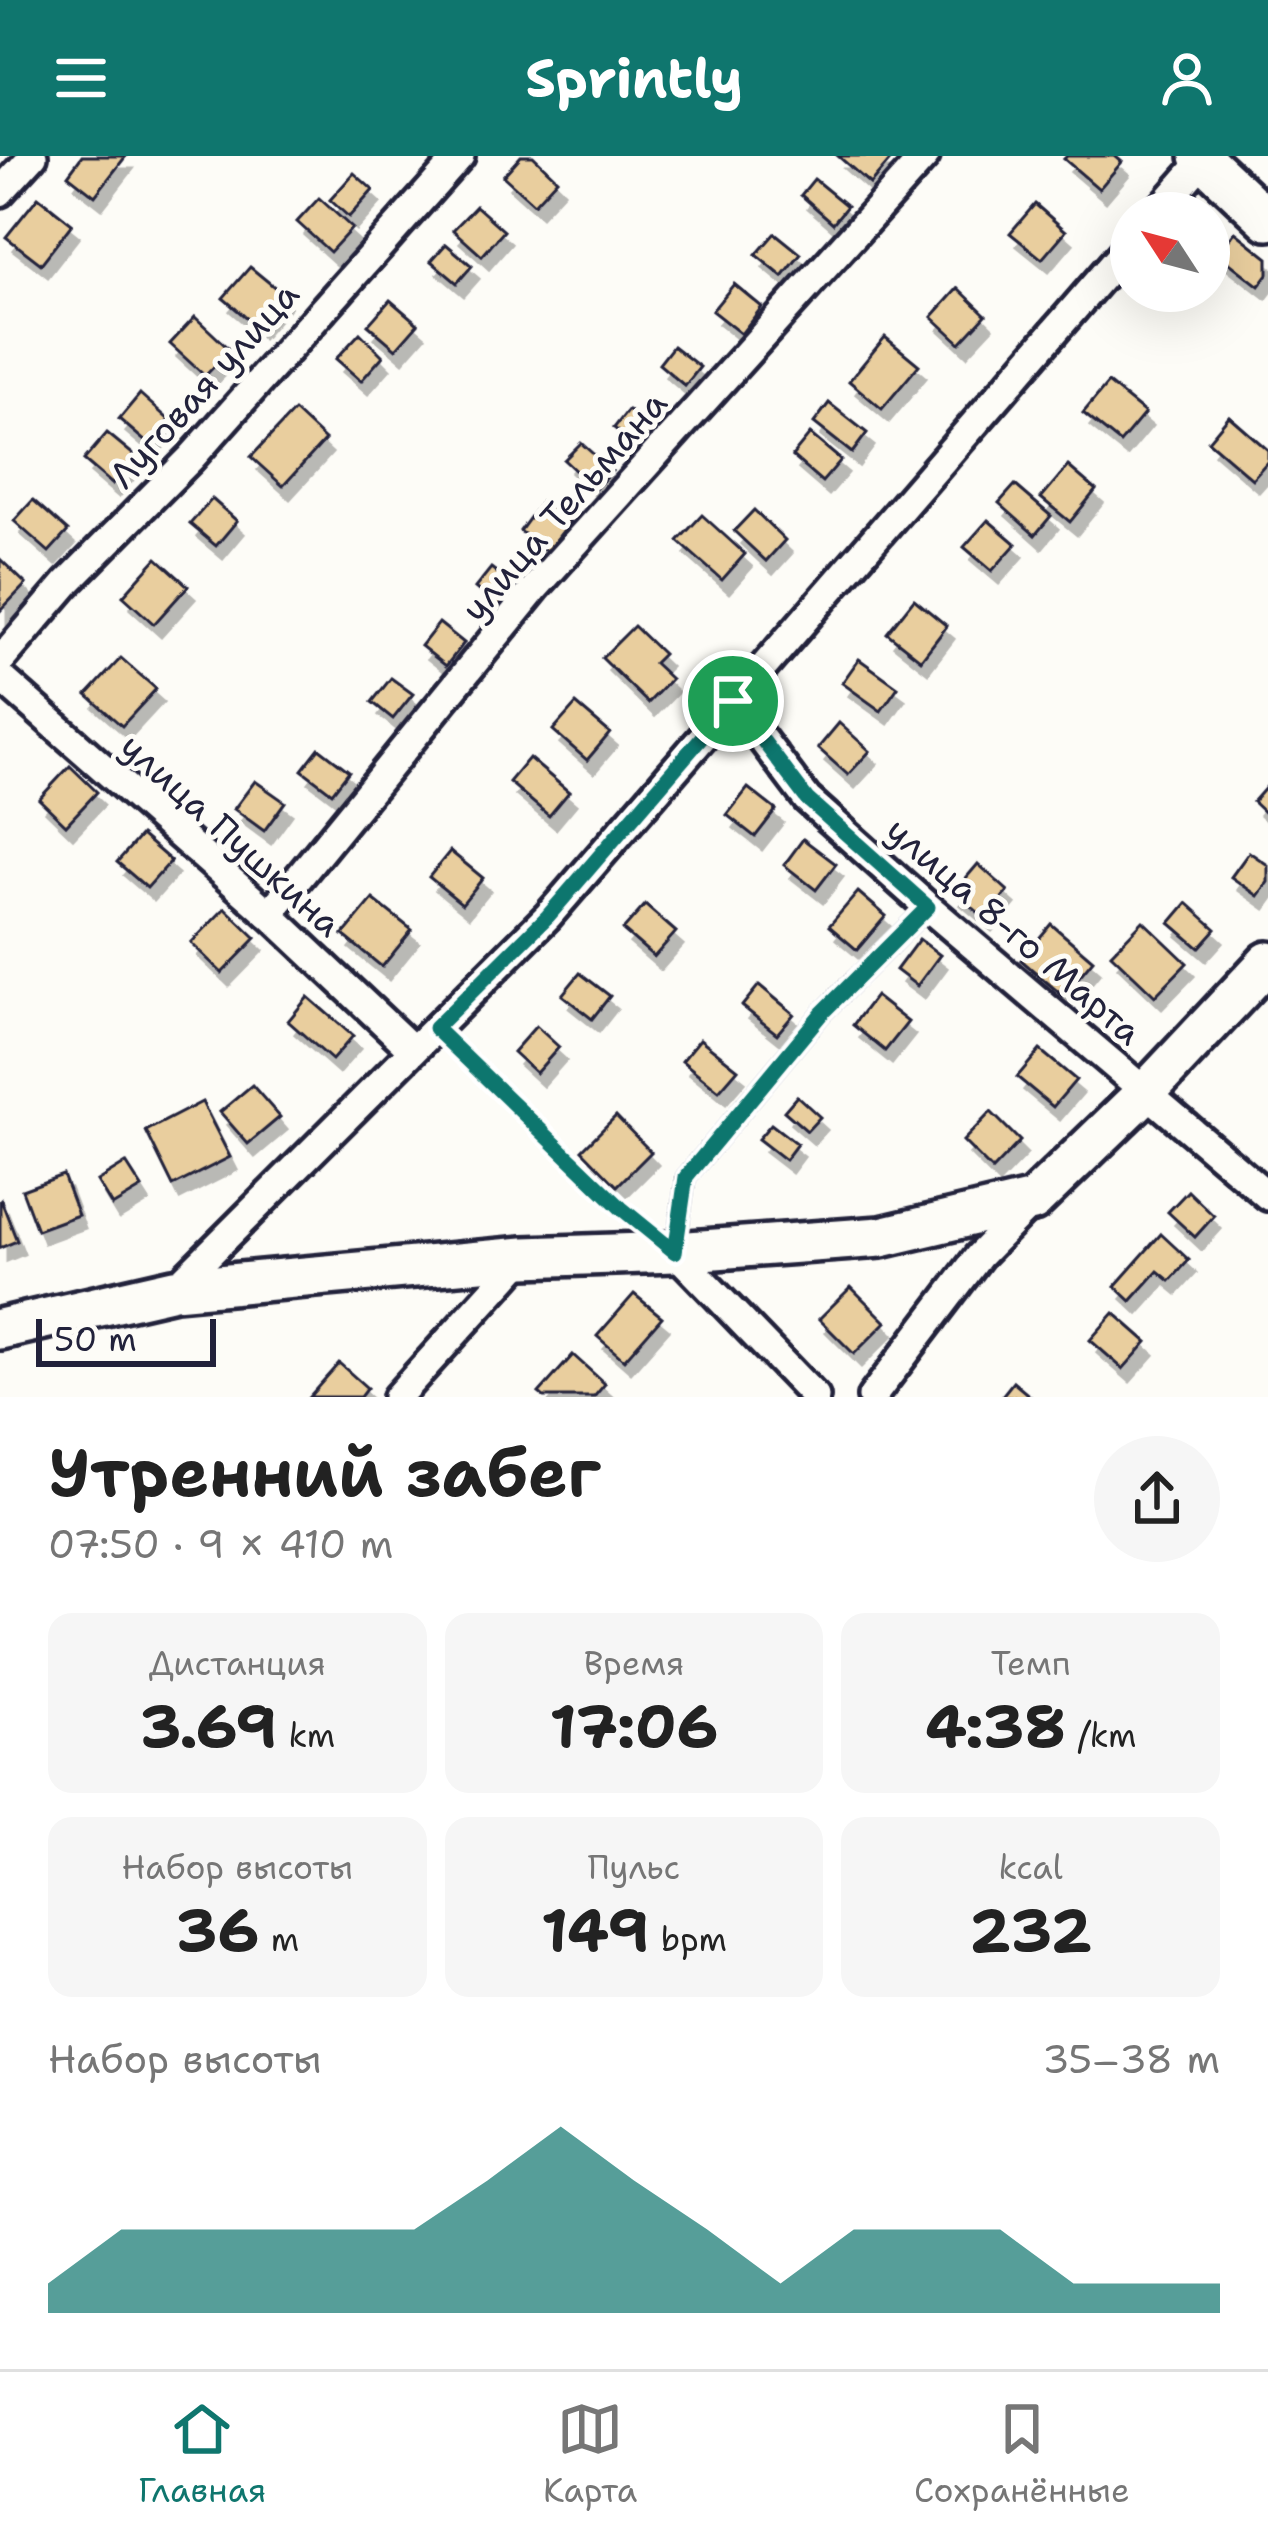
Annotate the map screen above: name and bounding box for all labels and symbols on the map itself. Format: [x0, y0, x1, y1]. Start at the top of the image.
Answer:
north arrow [1110, 192, 1230, 312]
street label: Луговая улица [98, 271, 310, 499]
street label: улица Тельмана [450, 380, 678, 632]
pin [682, 650, 784, 752]
street label: улица Пушкина [110, 722, 352, 948]
street label: улица 8-го Марта [876, 806, 1152, 1056]
scale bar [36, 1313, 216, 1366]

